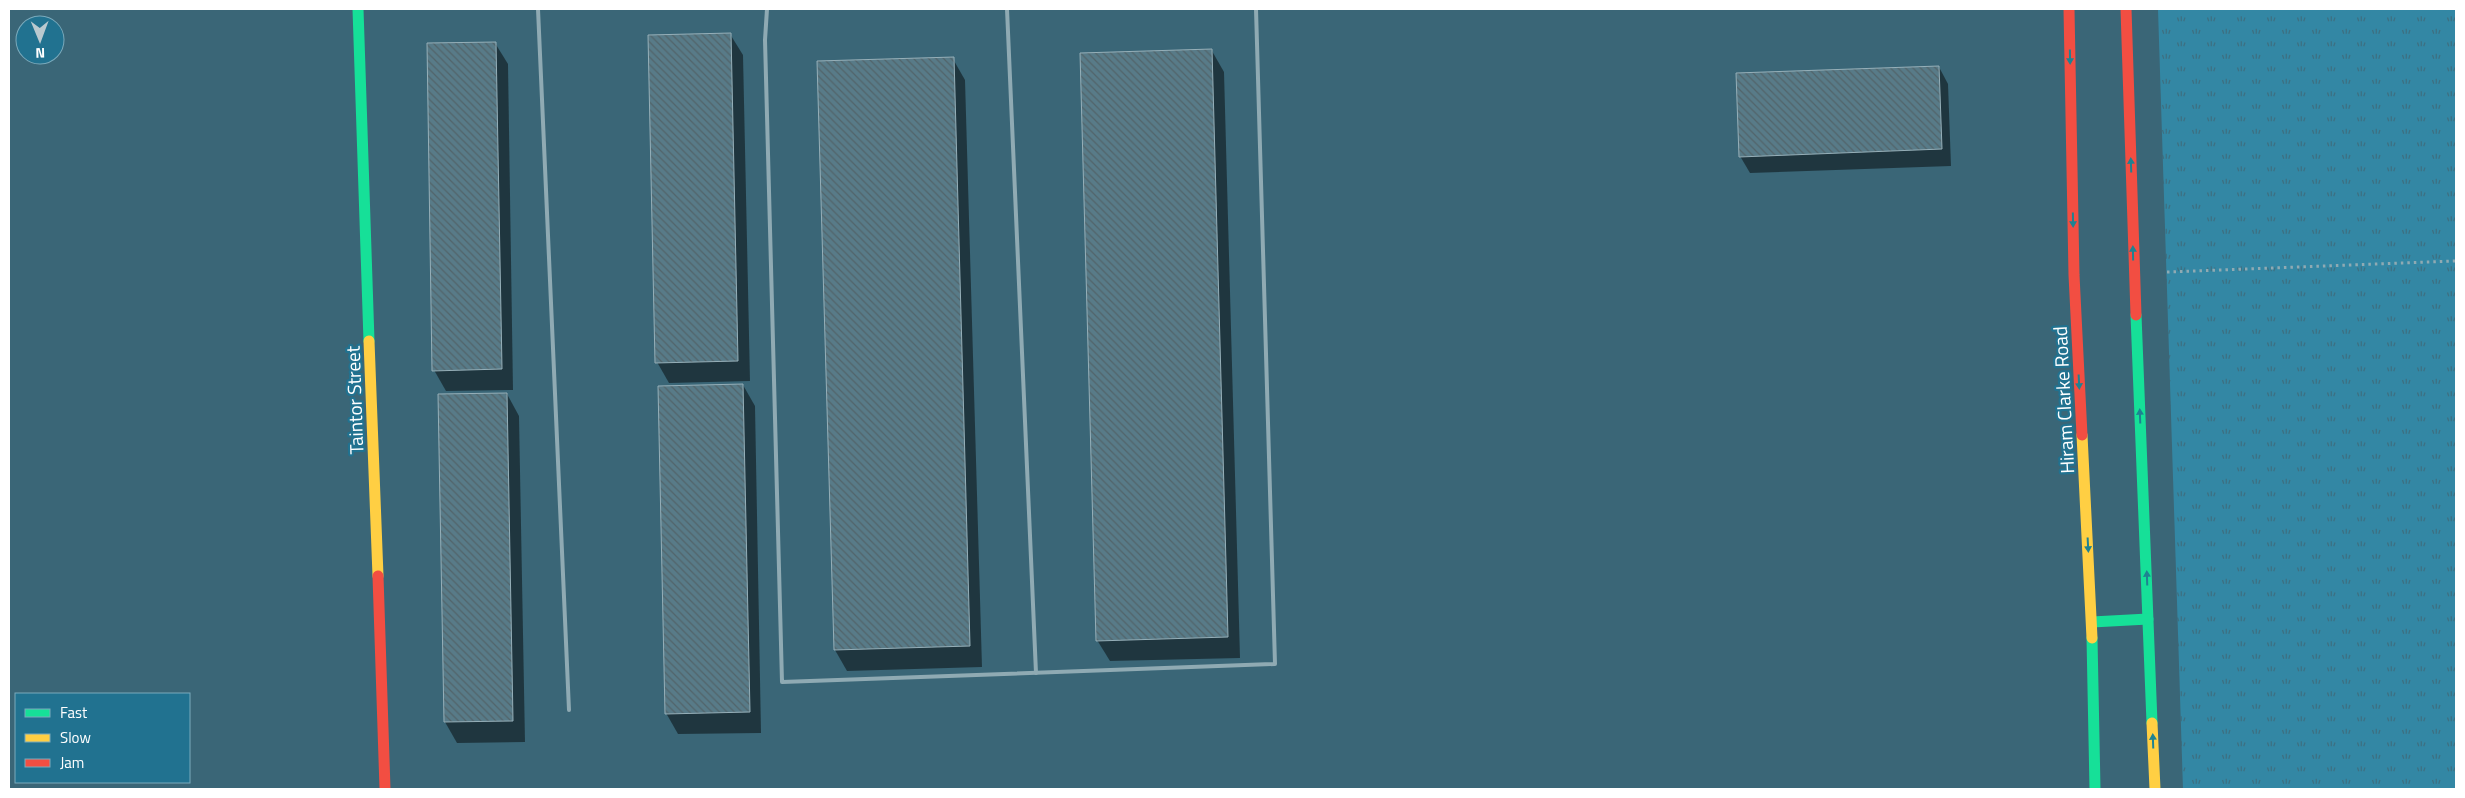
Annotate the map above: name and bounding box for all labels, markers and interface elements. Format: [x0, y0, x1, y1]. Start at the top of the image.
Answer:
north arrow [15, 15, 65, 65]
text: N [35, 43, 45, 64]
one-way arrow [2066, 50, 2074, 66]
one-way arrow [2127, 156, 2135, 172]
one-way arrow [2069, 212, 2077, 228]
one-way arrow [2129, 245, 2137, 261]
street label: Hiram Clarke Road [2045, 325, 2081, 475]
street label: Taintor Street [338, 345, 370, 455]
one-way arrow [2076, 375, 2084, 391]
one-way arrow [2136, 408, 2144, 424]
one-way arrow [2085, 537, 2093, 553]
one-way arrow [2142, 570, 2150, 586]
legend [15, 693, 190, 783]
text: Fast [60, 701, 88, 724]
text: Slow [60, 726, 91, 749]
one-way arrow [2149, 732, 2157, 748]
text: Jam [60, 751, 84, 774]

